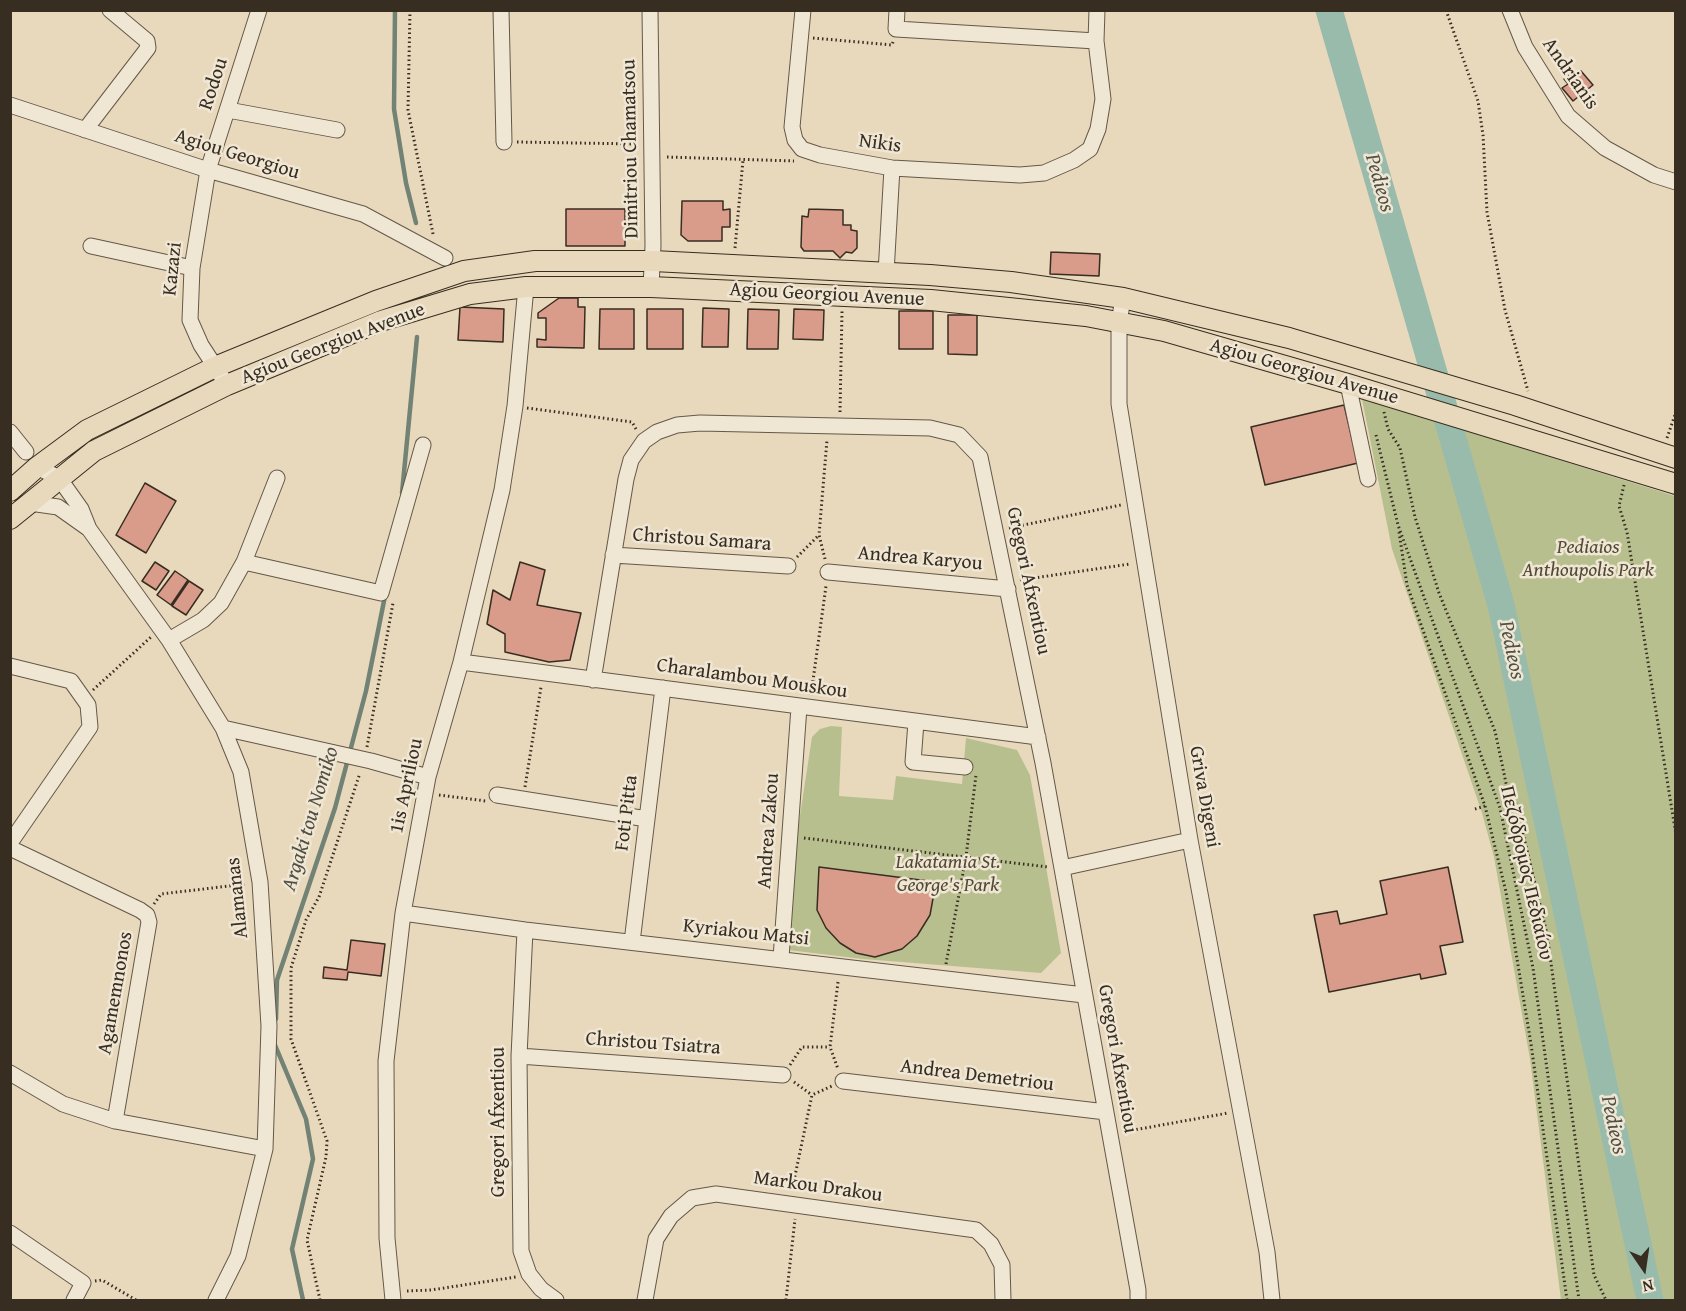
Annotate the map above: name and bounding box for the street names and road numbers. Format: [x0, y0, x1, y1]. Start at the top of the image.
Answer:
street label: Andrianis [1537, 33, 1603, 115]
street label: Rodou [194, 55, 234, 113]
street label: Dimitriou Chamatsou [617, 59, 645, 239]
street label: Agiou Georgiou [172, 125, 302, 185]
street label: Nikis [857, 129, 903, 159]
street label: Kazazi [158, 241, 188, 297]
street label: Agiou Georgiou Avenue [729, 278, 925, 312]
street label: Agiou Georgiou Avenue [238, 298, 428, 390]
street label: Agiou Georgiou Avenue [1207, 334, 1401, 410]
street label: Gregori Afxentiou [1001, 505, 1055, 657]
street label: Christou Samara [632, 523, 772, 557]
street label: Andrea Karyou [857, 542, 983, 576]
street label: Charalambou Mouskou [655, 654, 849, 704]
street label: 1is Apriliou [385, 736, 429, 836]
street label: Griva Digeni [1183, 744, 1225, 850]
street label: Andrea Zakou [753, 772, 785, 890]
street label: Foti Pitta [610, 774, 644, 852]
street label: Πεζόδρομος Πεδιαίου [1494, 784, 1558, 962]
street label: Alamanas [222, 856, 254, 940]
street label: Kyriakou Matsi [682, 914, 810, 952]
street label: Agamemnonos [93, 930, 139, 1056]
street label: Gregori Afxentiou [1092, 983, 1142, 1135]
street label: Christou Tsiatra [585, 1027, 721, 1061]
street label: Gregori Afxentiou [487, 1047, 511, 1197]
street label: Andrea Demetriou [899, 1055, 1055, 1097]
street label: Markou Drakou [752, 1166, 884, 1208]

